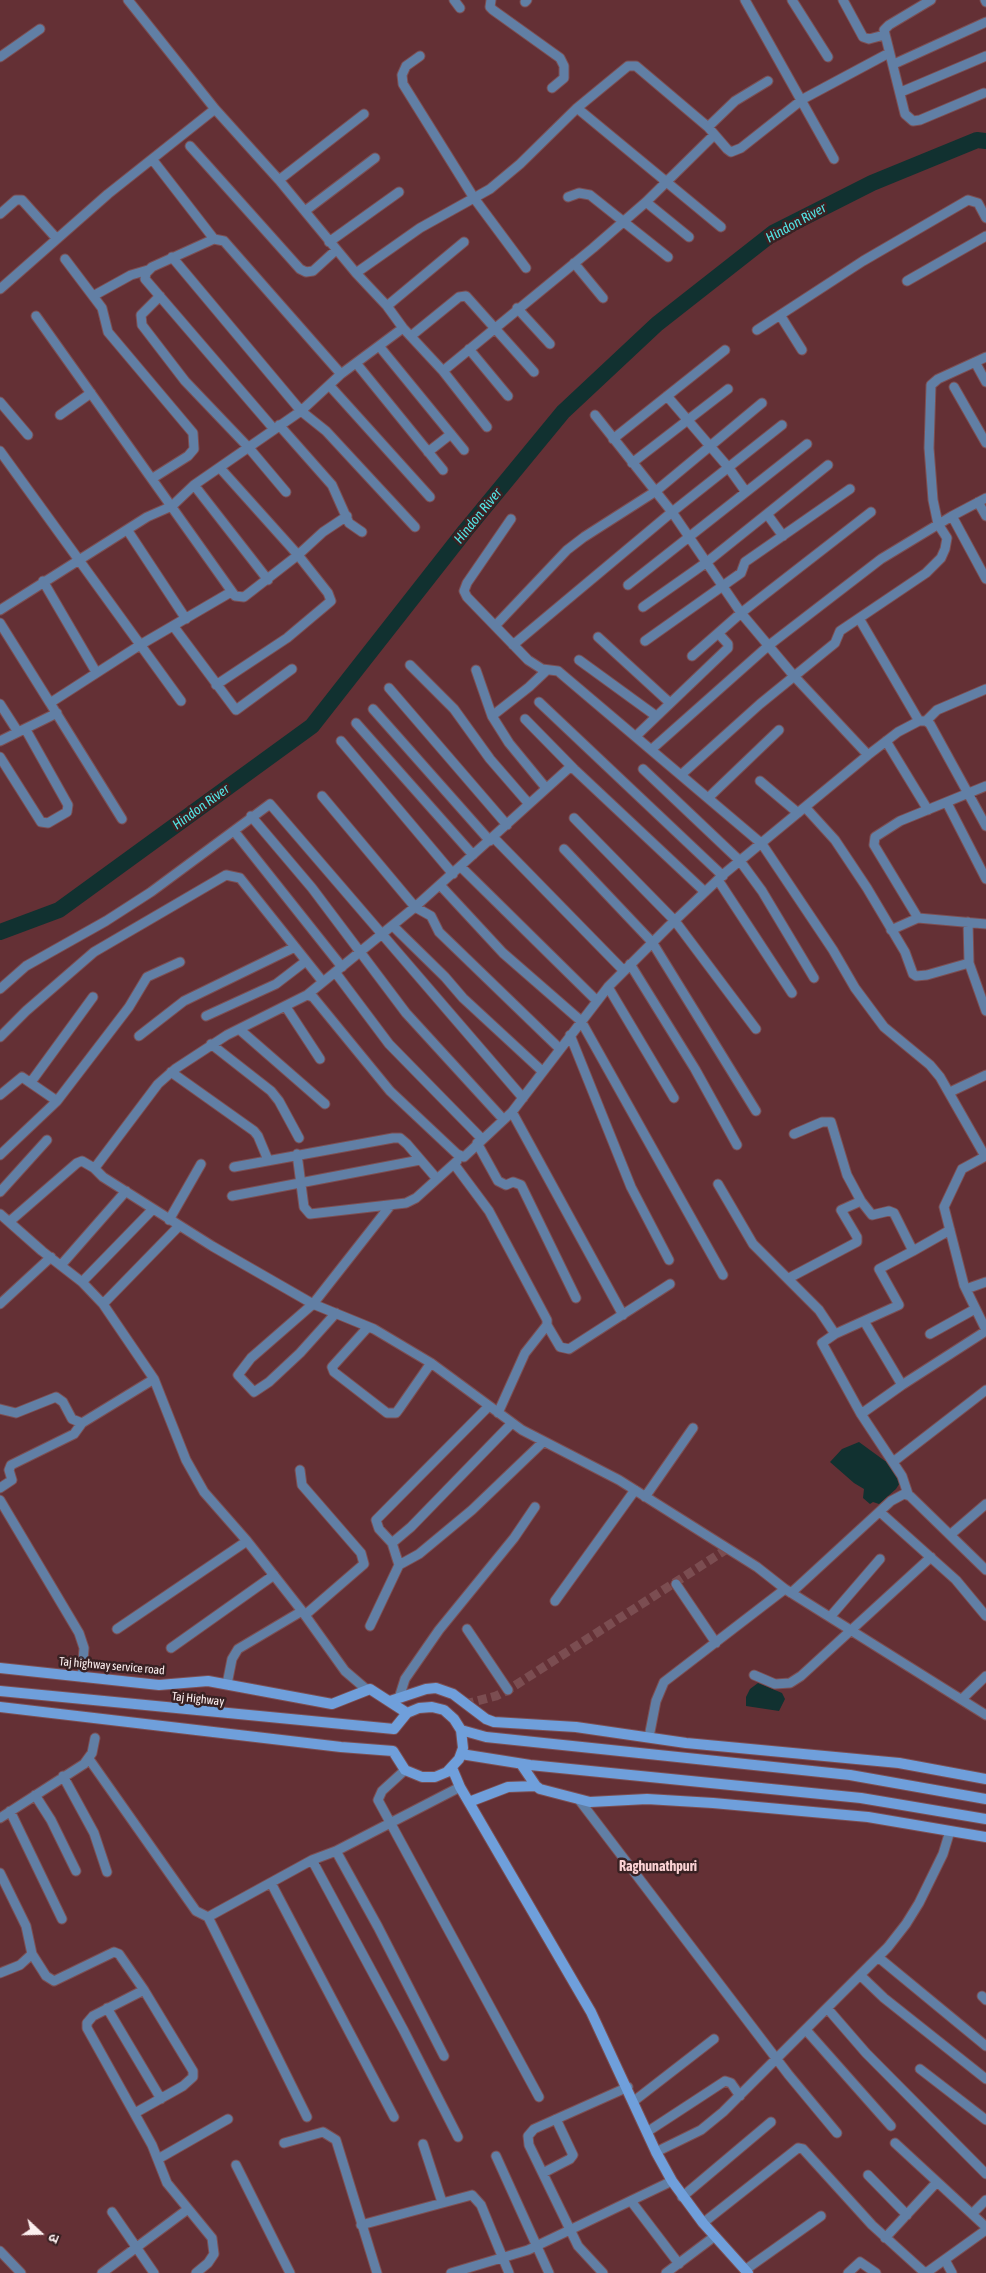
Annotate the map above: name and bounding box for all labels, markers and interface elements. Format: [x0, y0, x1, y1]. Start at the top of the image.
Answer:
water label: Hindon River [763, 200, 829, 246]
water label: Hindon River [451, 485, 505, 547]
water label: Hindon River [169, 781, 233, 833]
street label: Taj highway service road [59, 1654, 165, 1678]
street label: Taj Highway [171, 1689, 225, 1709]
district label: Raghunathpuri [619, 1859, 697, 1875]
north arrow [15, 2208, 65, 2258]
text: उ [45, 2232, 63, 2245]

